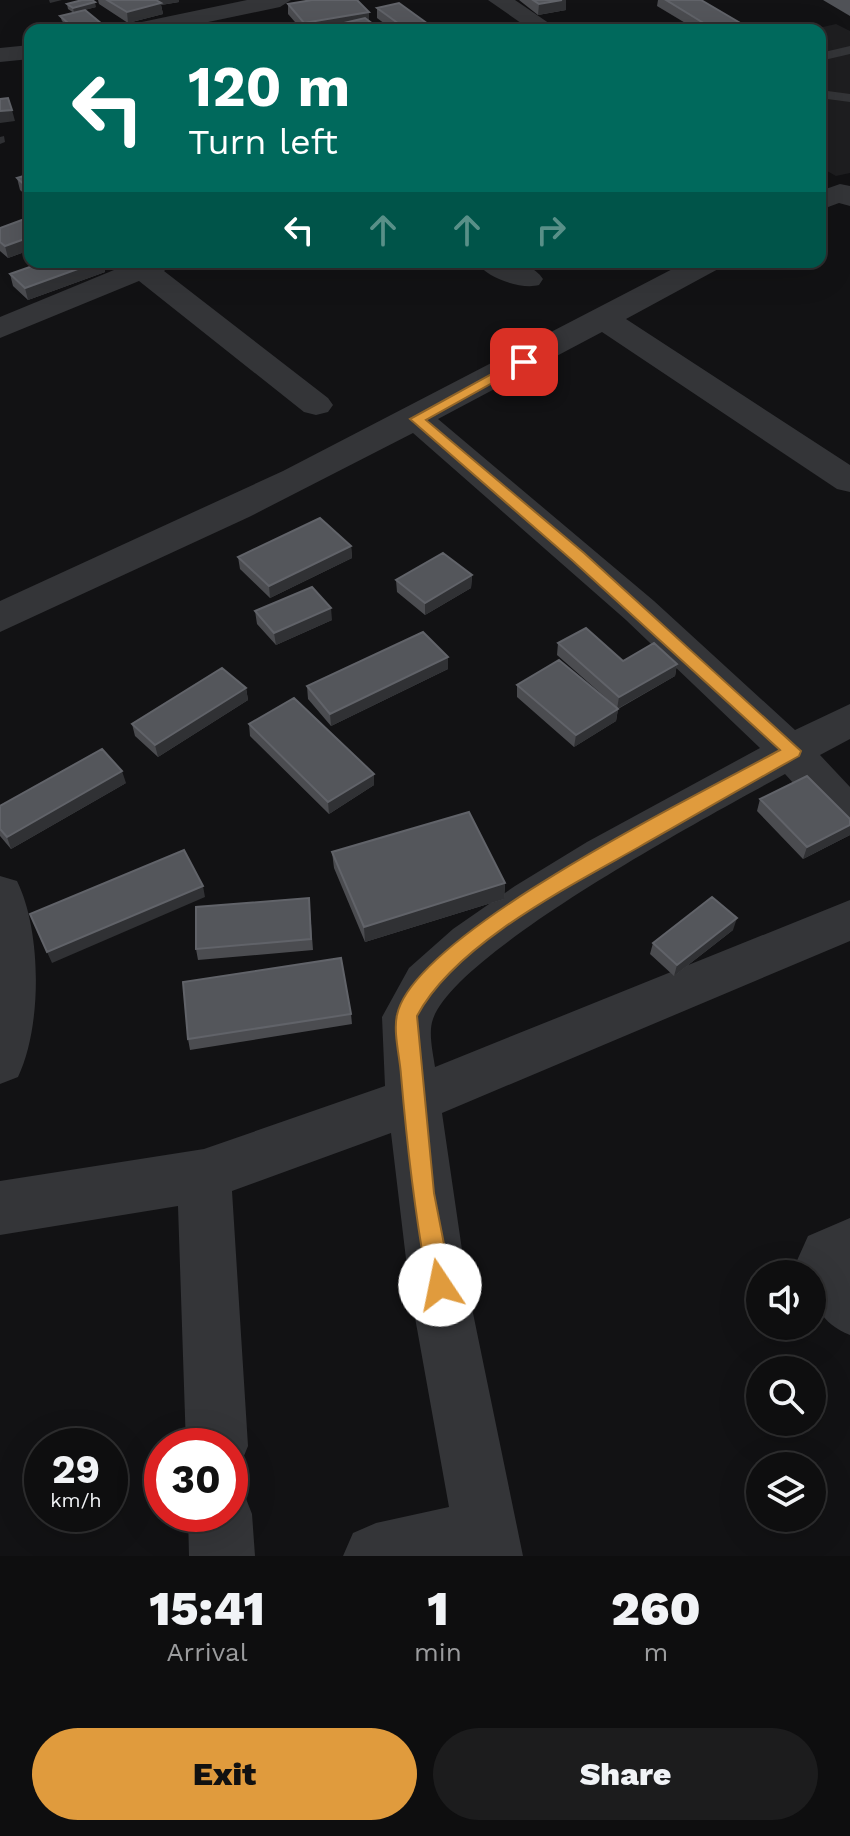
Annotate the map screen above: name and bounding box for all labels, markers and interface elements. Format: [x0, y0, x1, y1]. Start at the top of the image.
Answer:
text: 120 m [188, 54, 350, 120]
icon: left [56, 56, 160, 160]
text: Turn left [188, 121, 338, 163]
icon: left [277, 208, 321, 252]
icon: ahead [361, 208, 405, 252]
icon: ahead [445, 208, 489, 252]
icon: right [529, 208, 573, 252]
pin [490, 328, 558, 396]
icon: arrive [502, 340, 546, 384]
position arrow [398, 1243, 482, 1327]
map controls [746, 1260, 826, 1532]
button: sound [746, 1260, 826, 1340]
button: search [746, 1356, 826, 1436]
speed limit sign: 30 [144, 1428, 248, 1532]
text: 29 [52, 1446, 100, 1493]
button: layers [746, 1452, 826, 1532]
text: km/h [50, 1488, 102, 1512]
text: 15:41 [149, 1580, 265, 1637]
text: 1 [427, 1580, 449, 1637]
text: 260 [611, 1580, 701, 1637]
text: Arrival [166, 1637, 248, 1667]
text: min [414, 1637, 462, 1667]
text: m [644, 1637, 668, 1667]
button: Exit [32, 1728, 417, 1820]
button: Share [433, 1728, 818, 1820]

